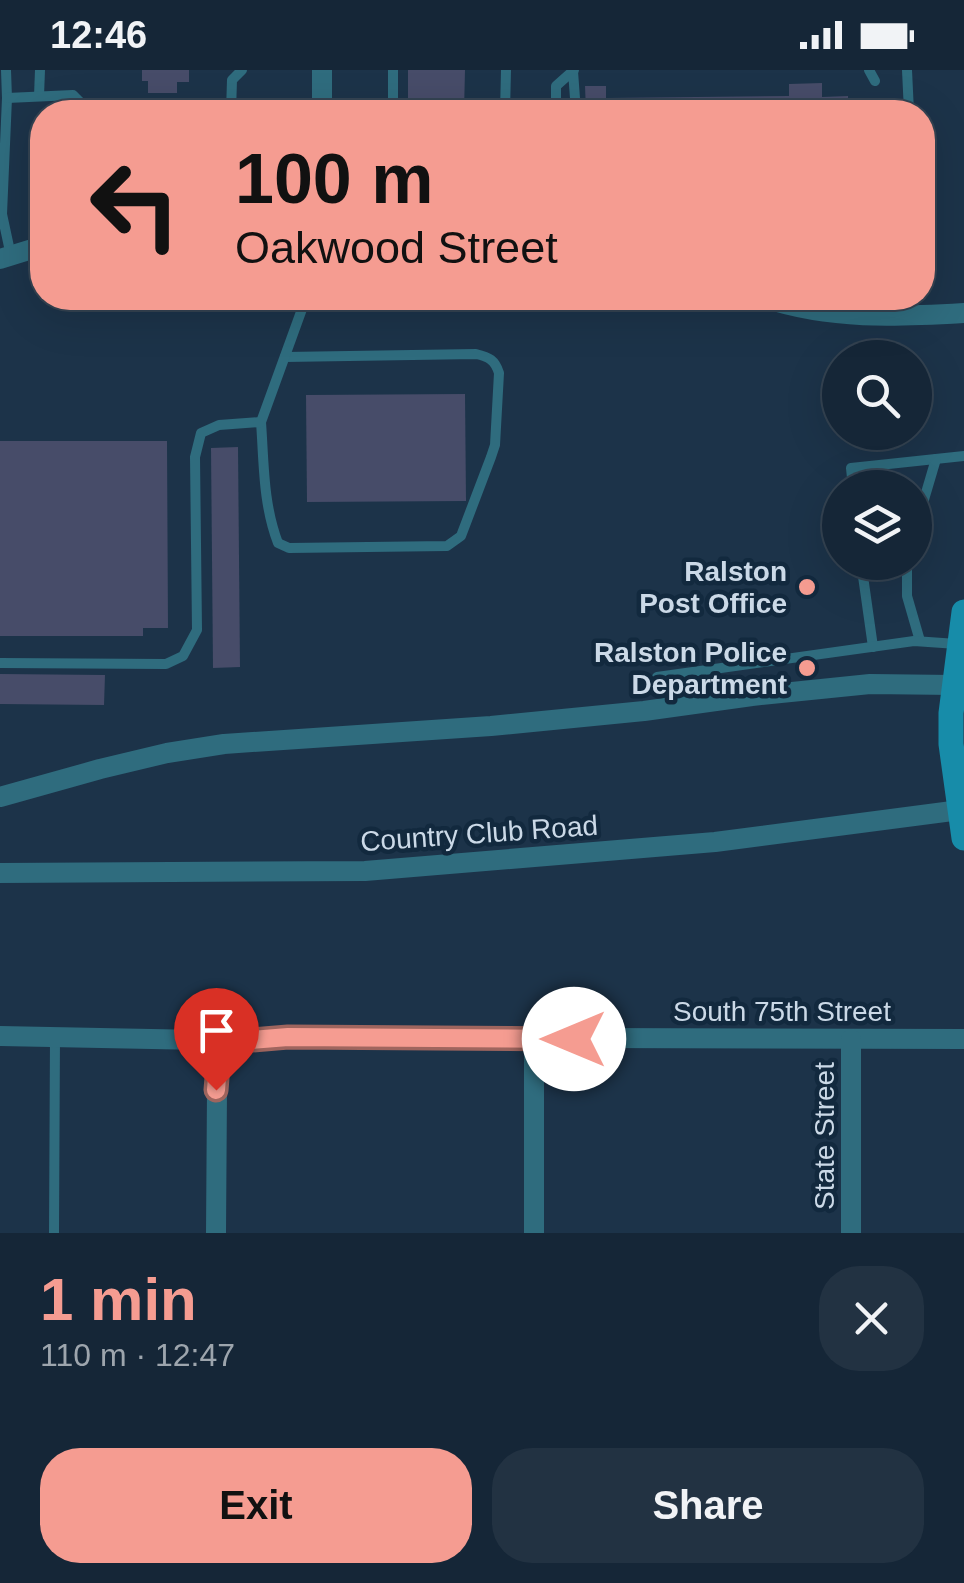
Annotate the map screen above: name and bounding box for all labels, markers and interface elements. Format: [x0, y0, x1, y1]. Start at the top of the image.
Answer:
text: 12:46 [50, 14, 147, 56]
icon: left [70, 140, 200, 270]
text: 100 m [235, 140, 433, 218]
text: Oakwood Street [235, 222, 558, 273]
map controls [822, 340, 932, 580]
button: search [822, 340, 932, 450]
button: layers [822, 470, 932, 580]
place label: Ralston Post Office [639, 556, 787, 619]
marker: Ralston Post Office [796, 576, 818, 598]
place label: Ralston Police Department [594, 637, 787, 700]
marker: Ralston Police Department [796, 657, 818, 679]
street label: Country Club Road [359, 810, 599, 857]
position arrow [522, 987, 626, 1091]
pin [174, 988, 259, 1091]
street label: South 75th Street [673, 996, 891, 1027]
icon: arrive [189, 1003, 244, 1058]
street label: State Street [809, 1062, 840, 1210]
text: 1 min [40, 1266, 197, 1333]
button: close [819, 1266, 924, 1371]
text: 110 m · 12:47 [40, 1337, 235, 1373]
button: Exit [40, 1448, 472, 1563]
button: Share [492, 1448, 924, 1563]

